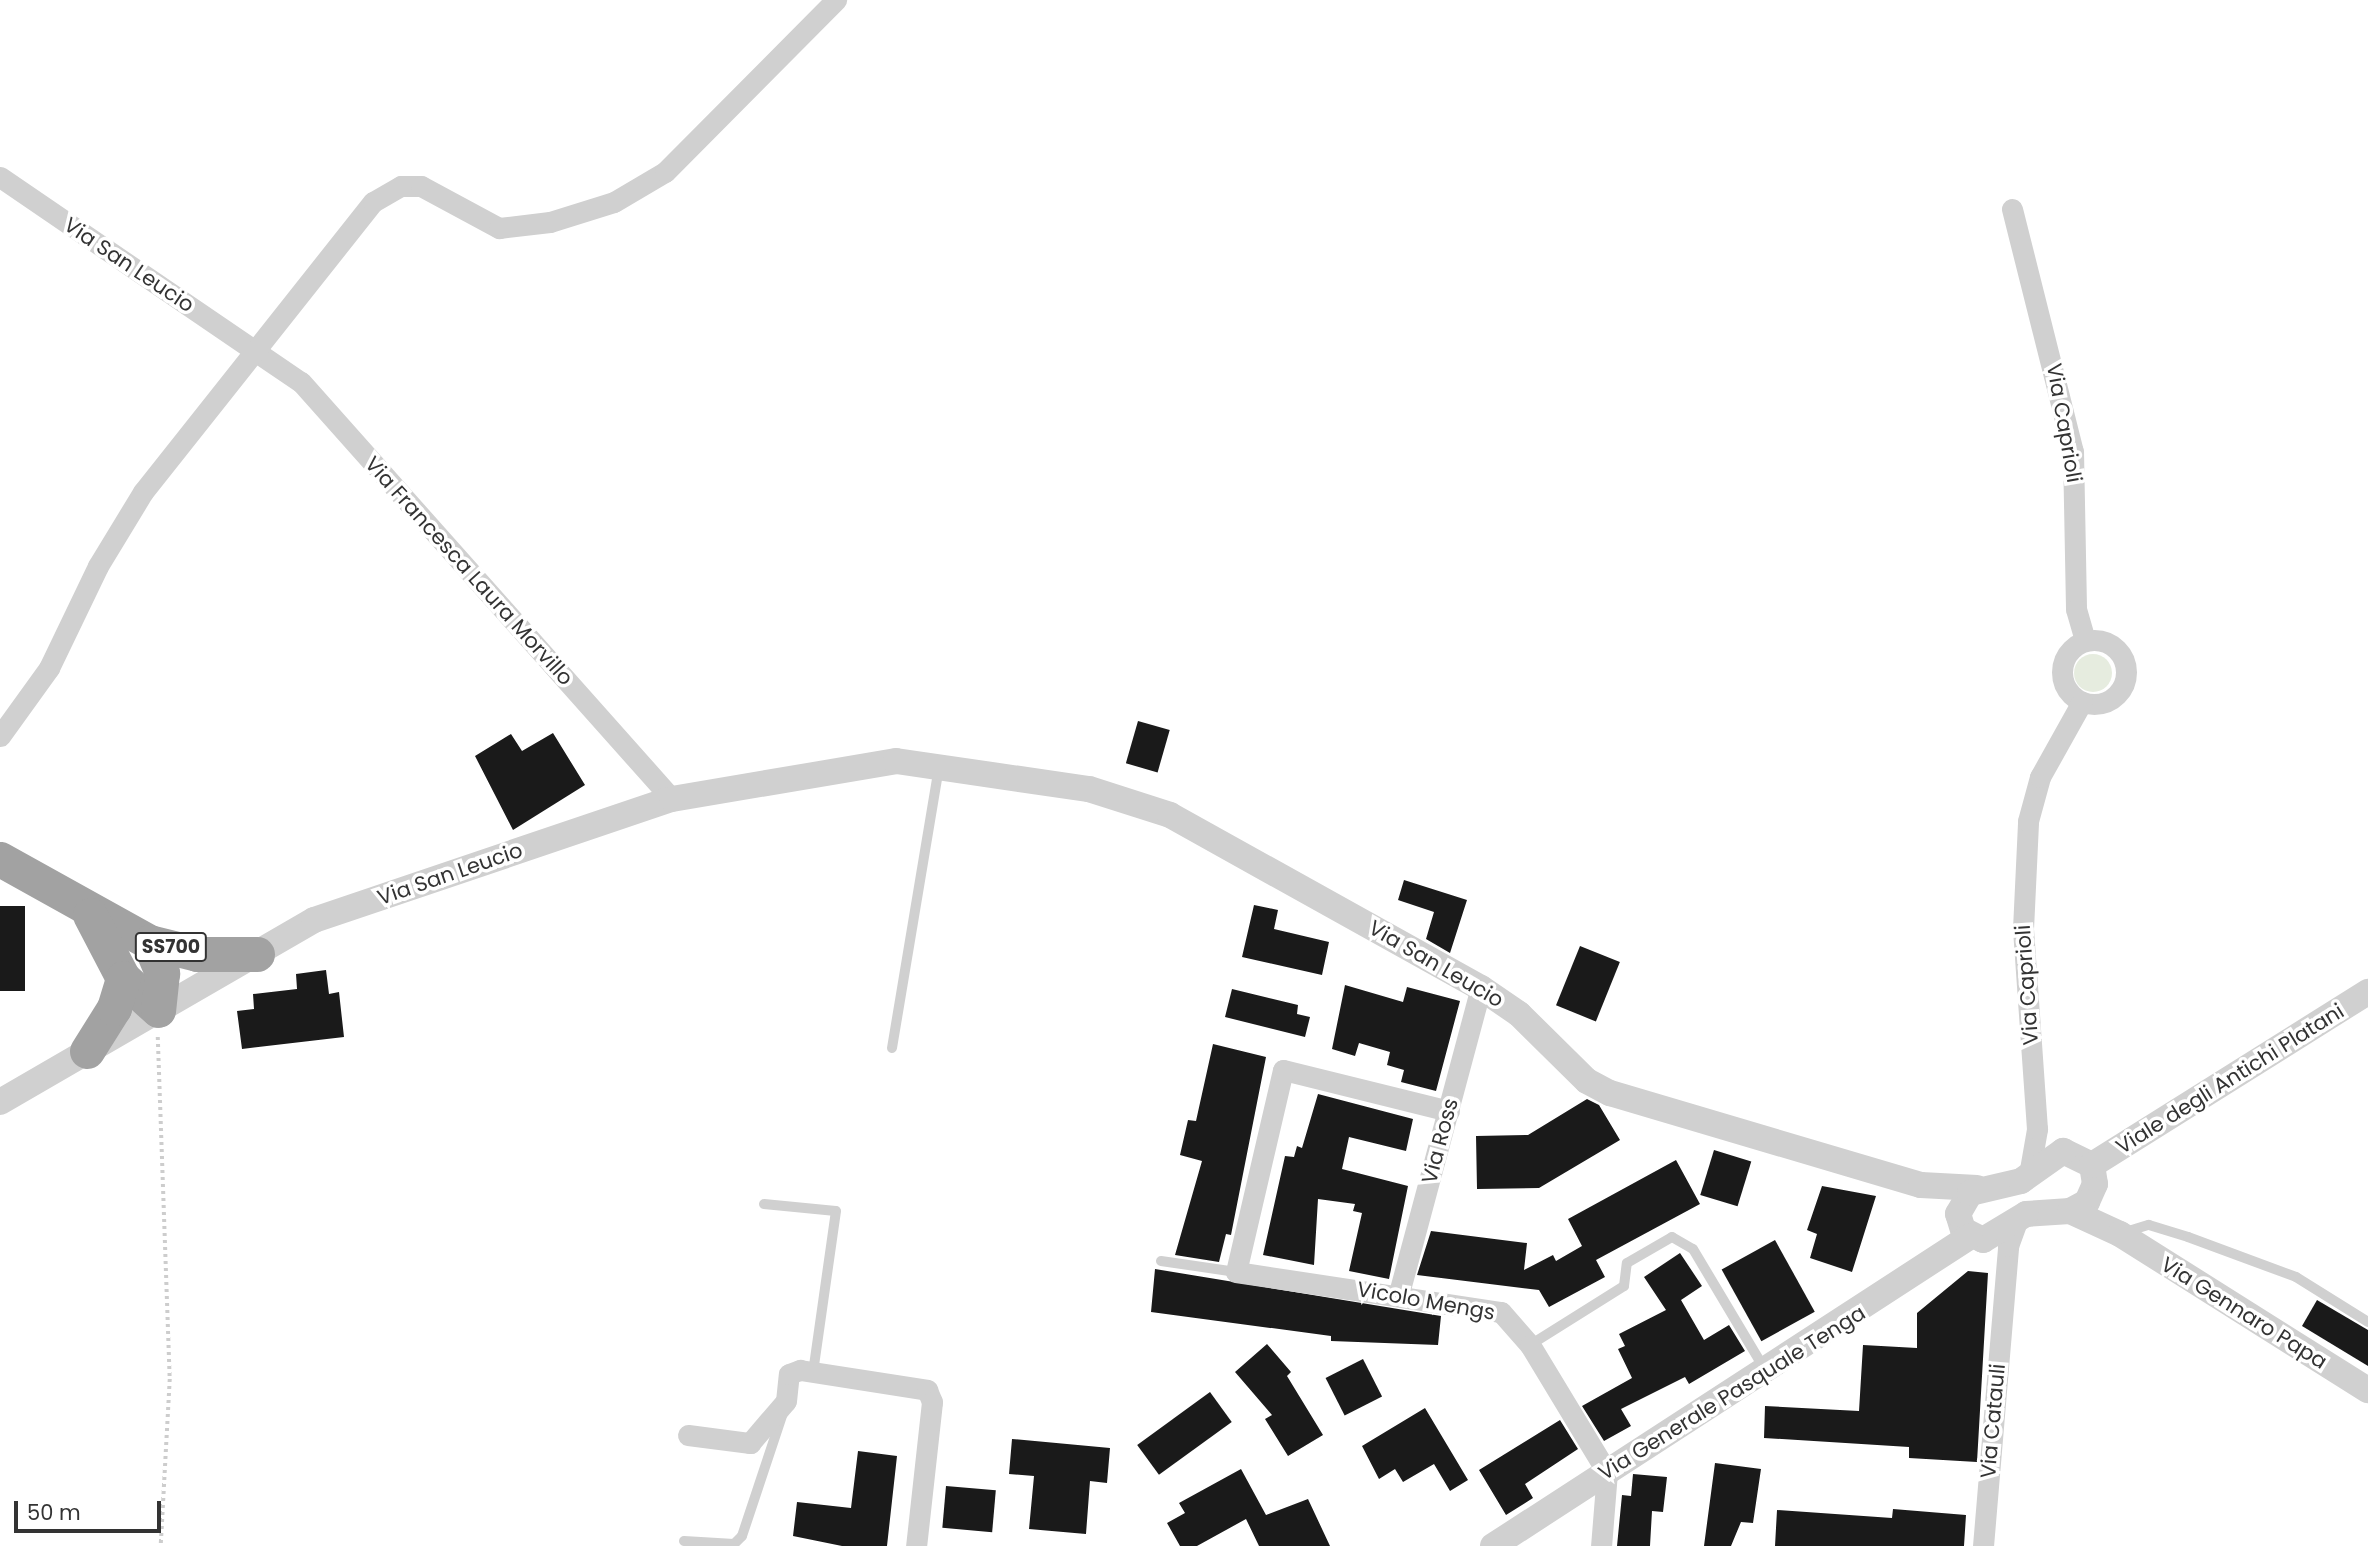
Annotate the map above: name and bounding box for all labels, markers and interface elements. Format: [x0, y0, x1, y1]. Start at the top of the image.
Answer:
street label: Via San Leucio [59, 212, 199, 318]
street label: Via Caprioli [2041, 361, 2087, 485]
street label: Via Francesca Laura Morvillo [360, 452, 578, 690]
street label: Via San Leucio [374, 837, 526, 911]
street label: Via San Leucio [1364, 915, 1508, 1013]
street label: Via Caprioli [2010, 924, 2044, 1046]
road number: SS700 [134, 931, 208, 962]
street label: Viale degli Antichi Platani [2111, 998, 2349, 1160]
street label: Via Ross [1417, 1096, 1463, 1186]
street label: Via Gennaro Papa [2156, 1252, 2332, 1374]
street label: Vicolo Mengs [1355, 1276, 1497, 1326]
street label: Via Generale Pasquale Tenga [1594, 1300, 1870, 1486]
street label: Via Catauli [1975, 1363, 2011, 1479]
scale bar [18, 1486, 164, 1530]
text: 50 m [27, 1498, 81, 1527]

